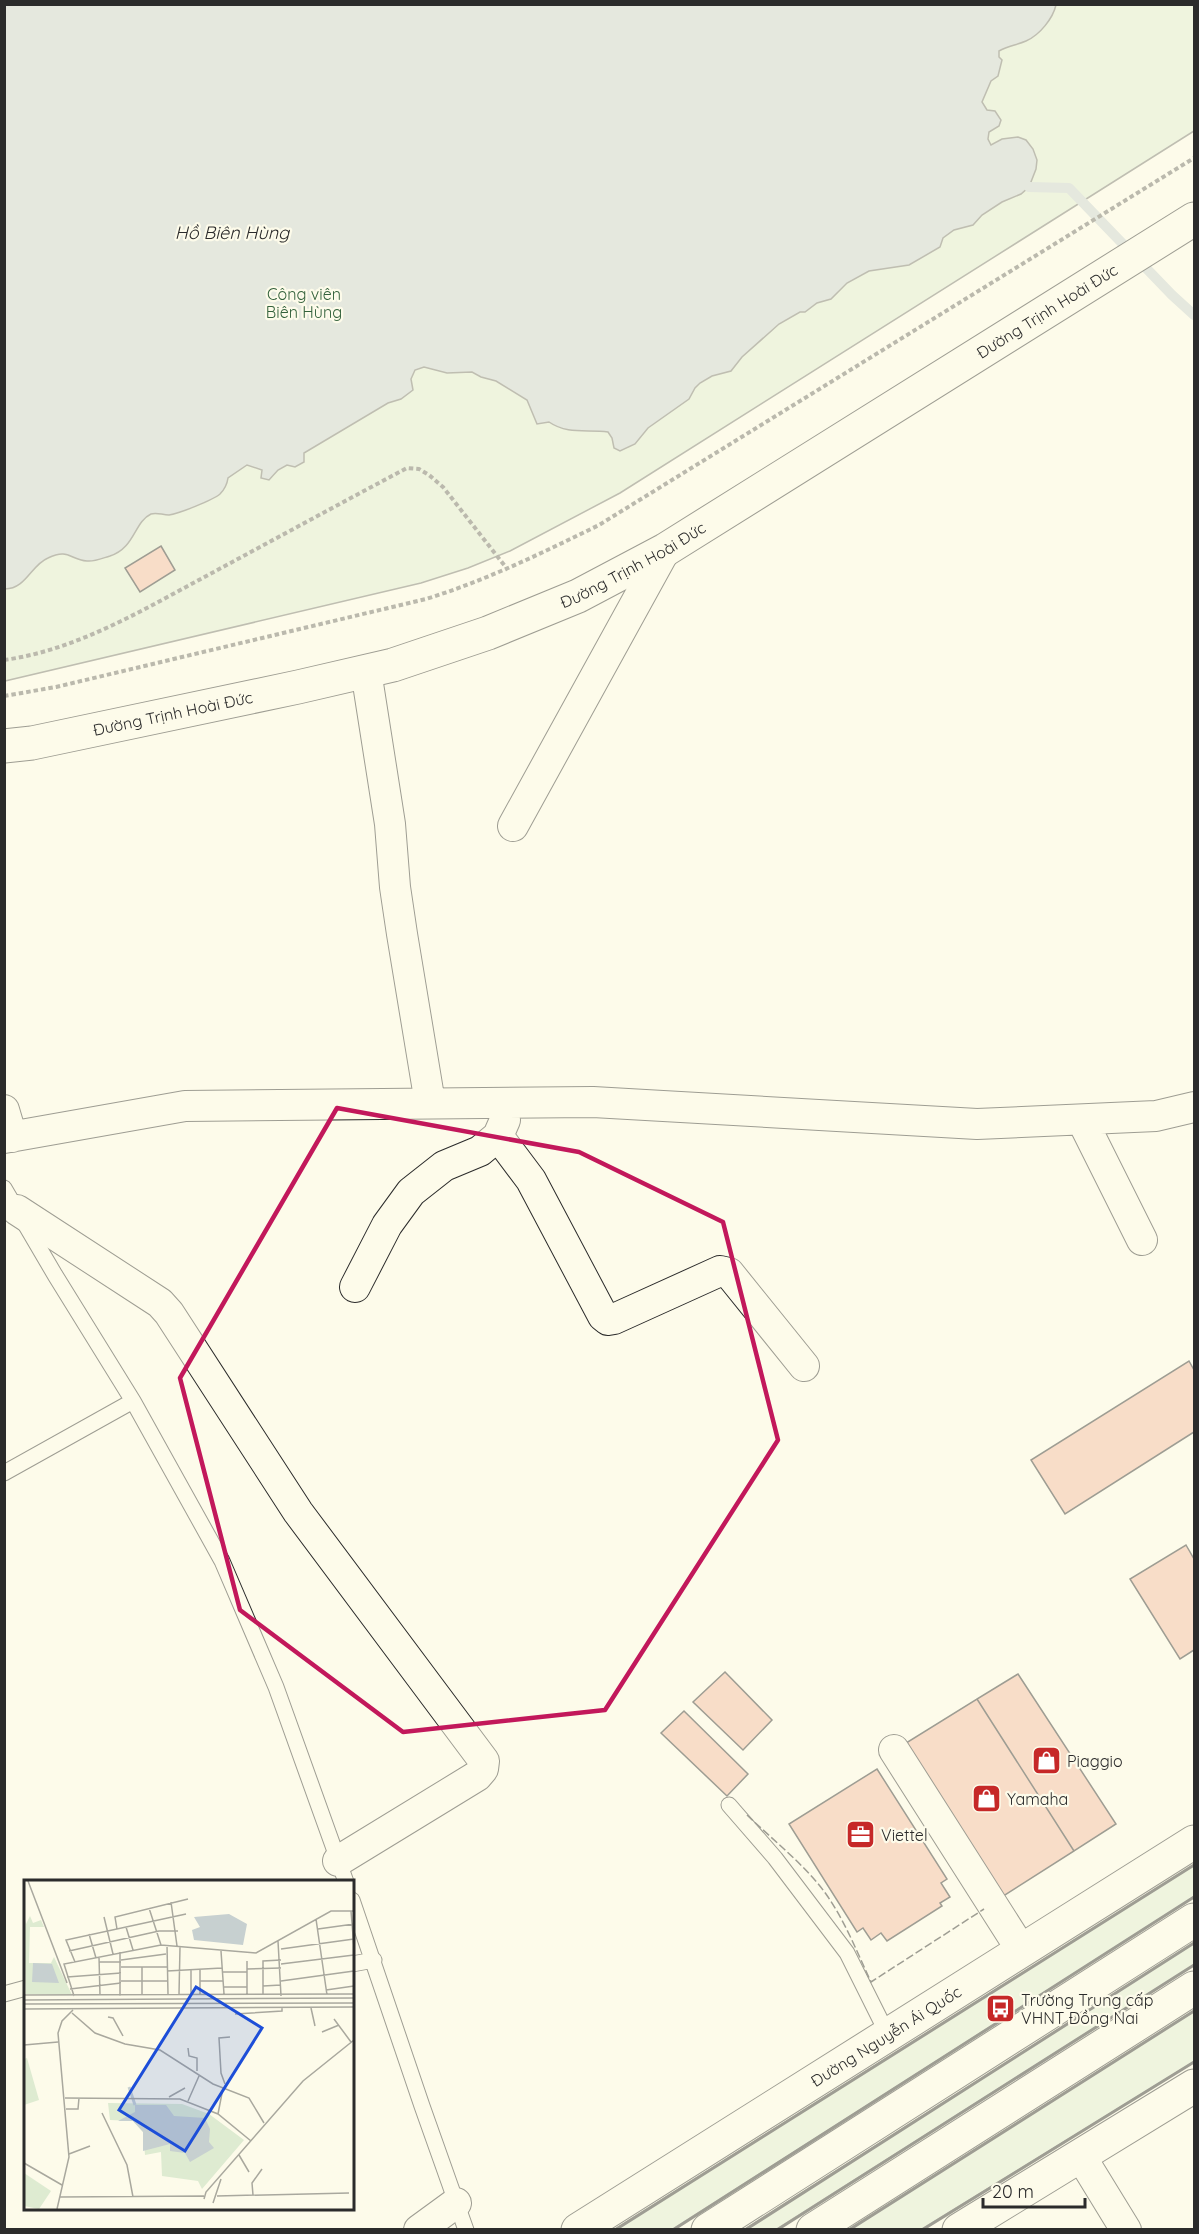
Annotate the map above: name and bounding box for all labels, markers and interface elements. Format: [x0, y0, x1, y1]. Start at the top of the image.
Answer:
water label: Hồ Biên Hùng [175, 221, 291, 244]
street label: Đường Trịnh Hoài Đức [973, 259, 1121, 363]
park label: Công viên Biên Hùng [266, 284, 342, 322]
street label: Đường Trịnh Hoài Đức [557, 517, 709, 612]
street label: Đường Trịnh Hoài Đức [91, 687, 254, 740]
shop icon: Piaggio [1030, 1745, 1062, 1777]
place label: Piaggio [1067, 1751, 1123, 1771]
shop icon: Yamaha [970, 1783, 1002, 1815]
place label: Yamaha [1007, 1789, 1068, 1809]
office icon: Viettel [844, 1819, 876, 1851]
place label: Viettel [881, 1825, 928, 1845]
inset map [24, 1880, 354, 2210]
street label: Đường Nguyễn Ái Quốc [807, 1981, 965, 2091]
place label: Trường Trung cấp VHNT Đồng Nai [1021, 1990, 1153, 2028]
bus stop icon: Trường Trung cấp VHNT Đồng Nai [984, 1993, 1016, 2025]
scale bar [983, 2171, 1085, 2209]
text: 20 m [992, 2180, 1034, 2203]

